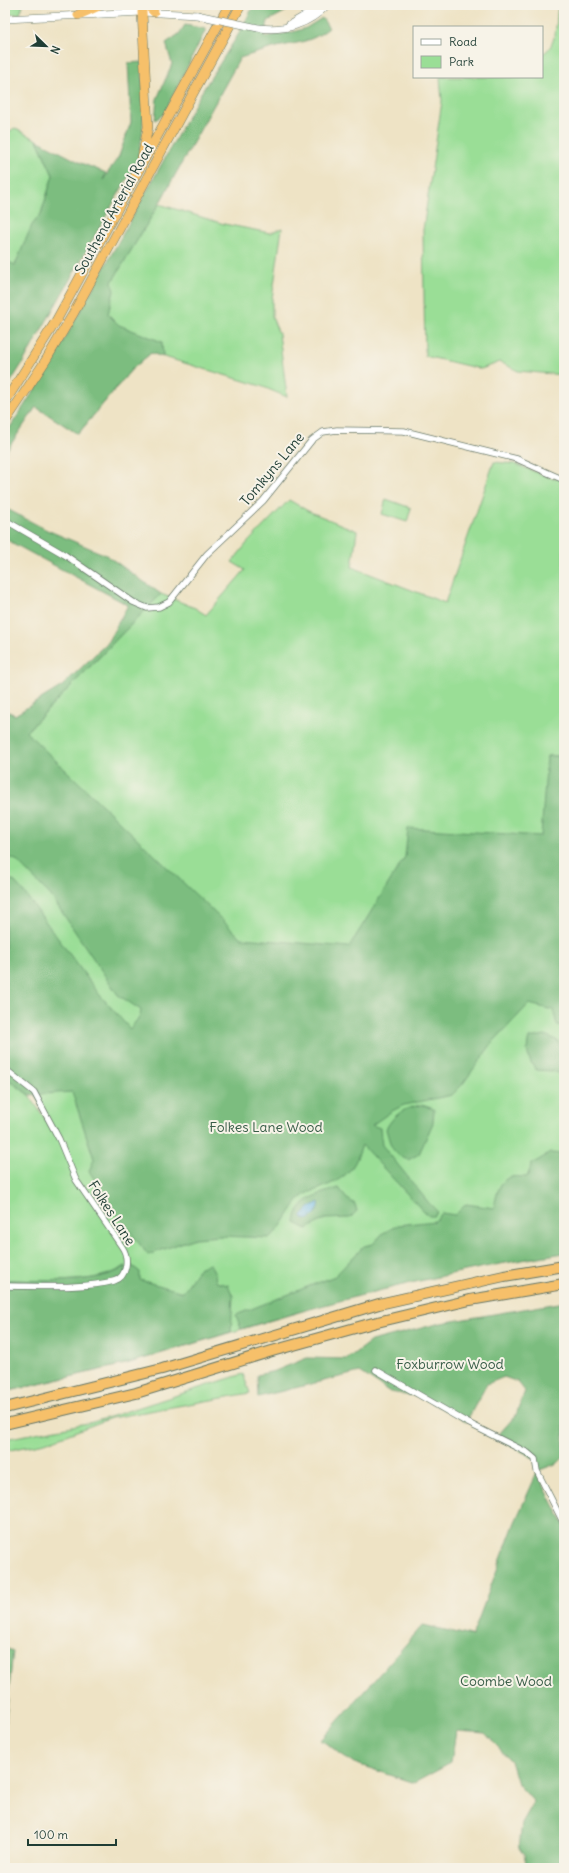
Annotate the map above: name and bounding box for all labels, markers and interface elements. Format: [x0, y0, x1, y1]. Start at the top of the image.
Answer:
north arrow [26, 26, 66, 66]
legend [413, 26, 543, 78]
text: Road [449, 34, 477, 49]
text: N [47, 44, 63, 56]
text: Park [449, 54, 474, 69]
street label: Southend Arterial Road [71, 140, 157, 278]
street label: Tomkyns Lane [236, 429, 308, 509]
park label: Folkes Lane Wood [209, 1118, 323, 1136]
street label: Folkes Lane [84, 1177, 140, 1249]
park label: Foxburrow Wood [396, 1355, 504, 1373]
park label: Coombe Wood [460, 1672, 552, 1690]
scale bar [28, 1821, 116, 1847]
text: 100 m [34, 1827, 68, 1842]

